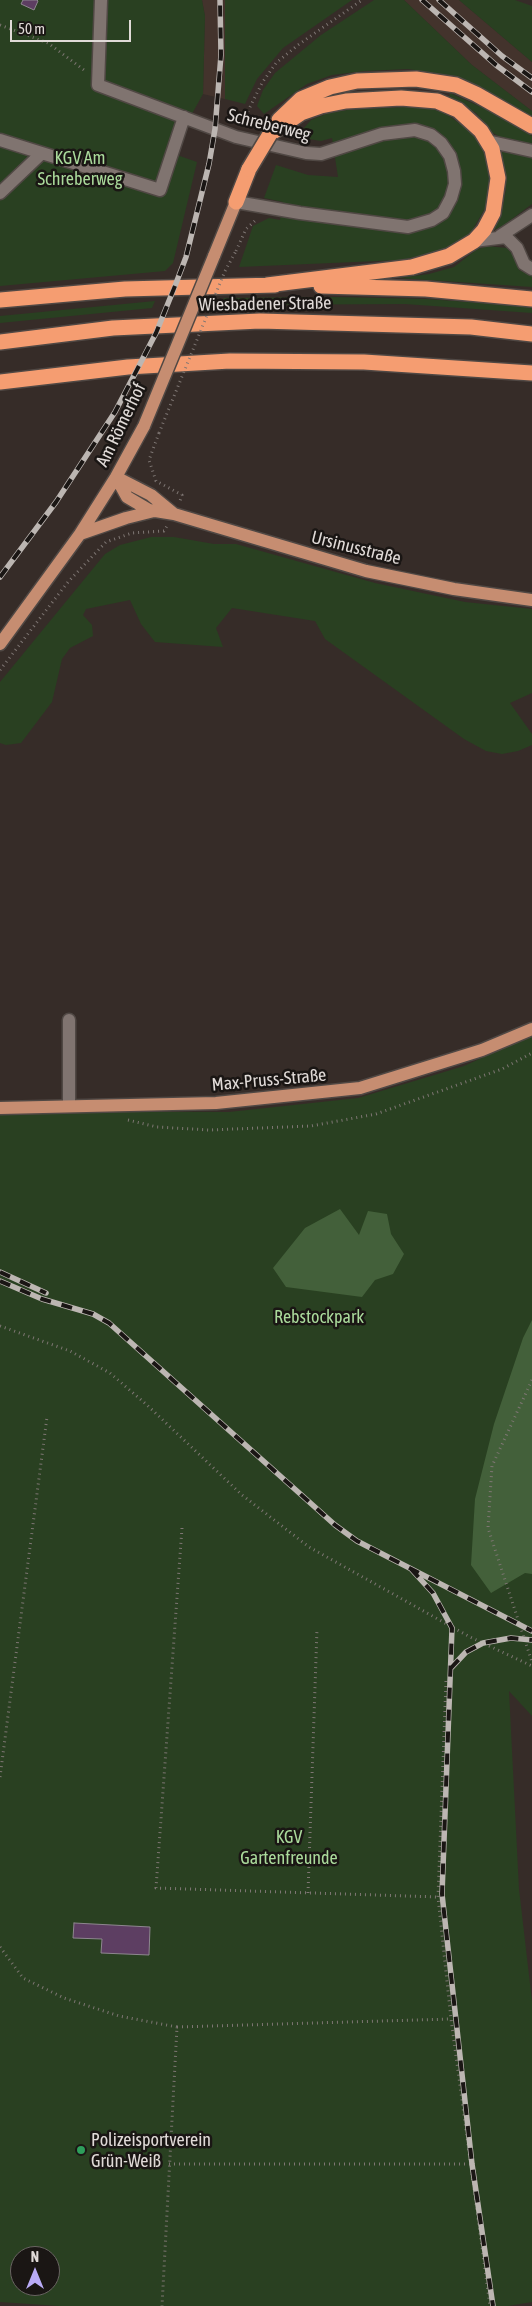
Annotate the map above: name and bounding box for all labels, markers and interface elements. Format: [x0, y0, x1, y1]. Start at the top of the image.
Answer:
scale bar [12, 10, 134, 42]
text: 50 m [18, 20, 45, 37]
street label: Schreberweg [225, 104, 313, 146]
park label: KGV Am Schreberweg [38, 147, 122, 190]
street label: Wiesbadener Straße [198, 292, 332, 316]
street label: Am Römerhof [91, 380, 151, 470]
street label: Ursinusstraße [309, 526, 403, 570]
street label: Max-Pruss-Straße [211, 1064, 327, 1096]
park label: Rebstockpark [274, 1306, 364, 1328]
park label: KGV Gartenfreunde [240, 1826, 338, 1868]
place label: Polizeisportverein Grün-Weiß [91, 2129, 211, 2172]
marker: Polizeisportverein Grün-Weiß [75, 2144, 87, 2156]
north arrow [10, 2246, 60, 2296]
text: N [31, 2249, 39, 2265]

